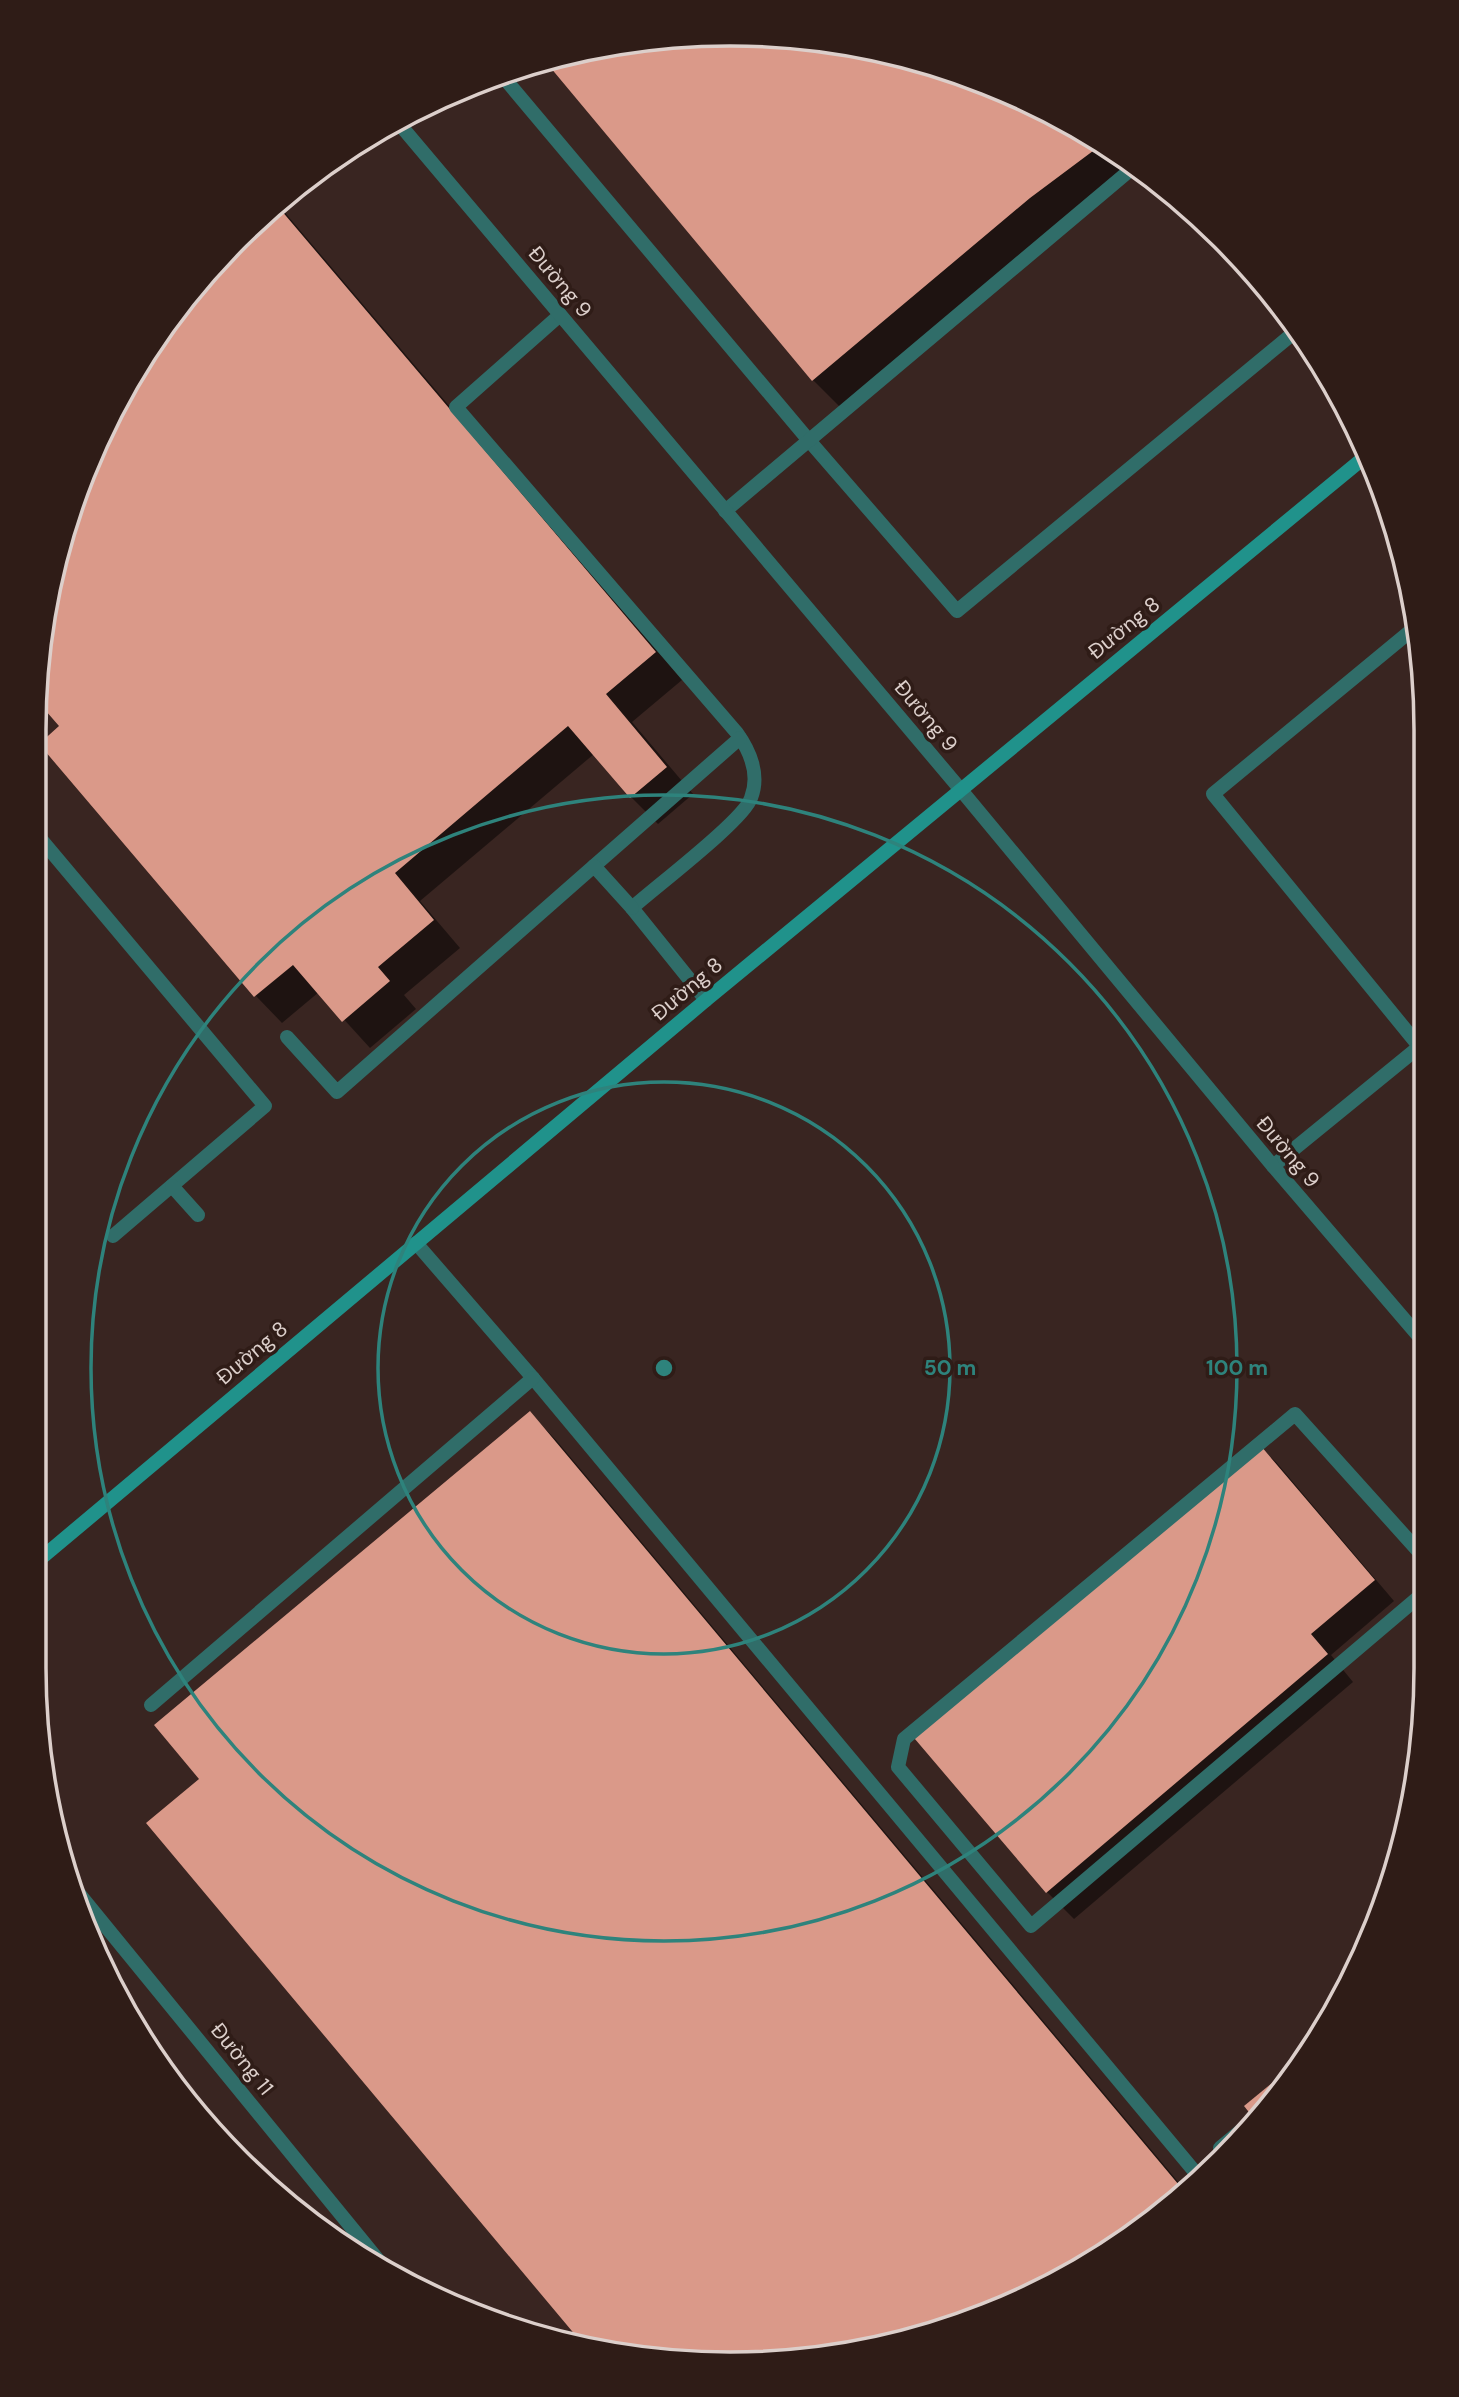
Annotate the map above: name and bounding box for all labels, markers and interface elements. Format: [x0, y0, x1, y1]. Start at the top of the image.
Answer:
street label: Đường 9 [522, 240, 598, 324]
street label: Đường 8 [1082, 590, 1166, 666]
street label: Đường 9 [888, 674, 964, 758]
street label: Đường 8 [645, 951, 729, 1027]
street label: Đường 9 [1250, 1110, 1326, 1194]
street label: Đường 8 [210, 1315, 294, 1391]
text: 50 m [924, 1354, 976, 1382]
text: 100 m [1206, 1354, 1268, 1382]
centre of rings [652, 1356, 676, 1380]
street label: Đường 11 [204, 2017, 280, 2101]

